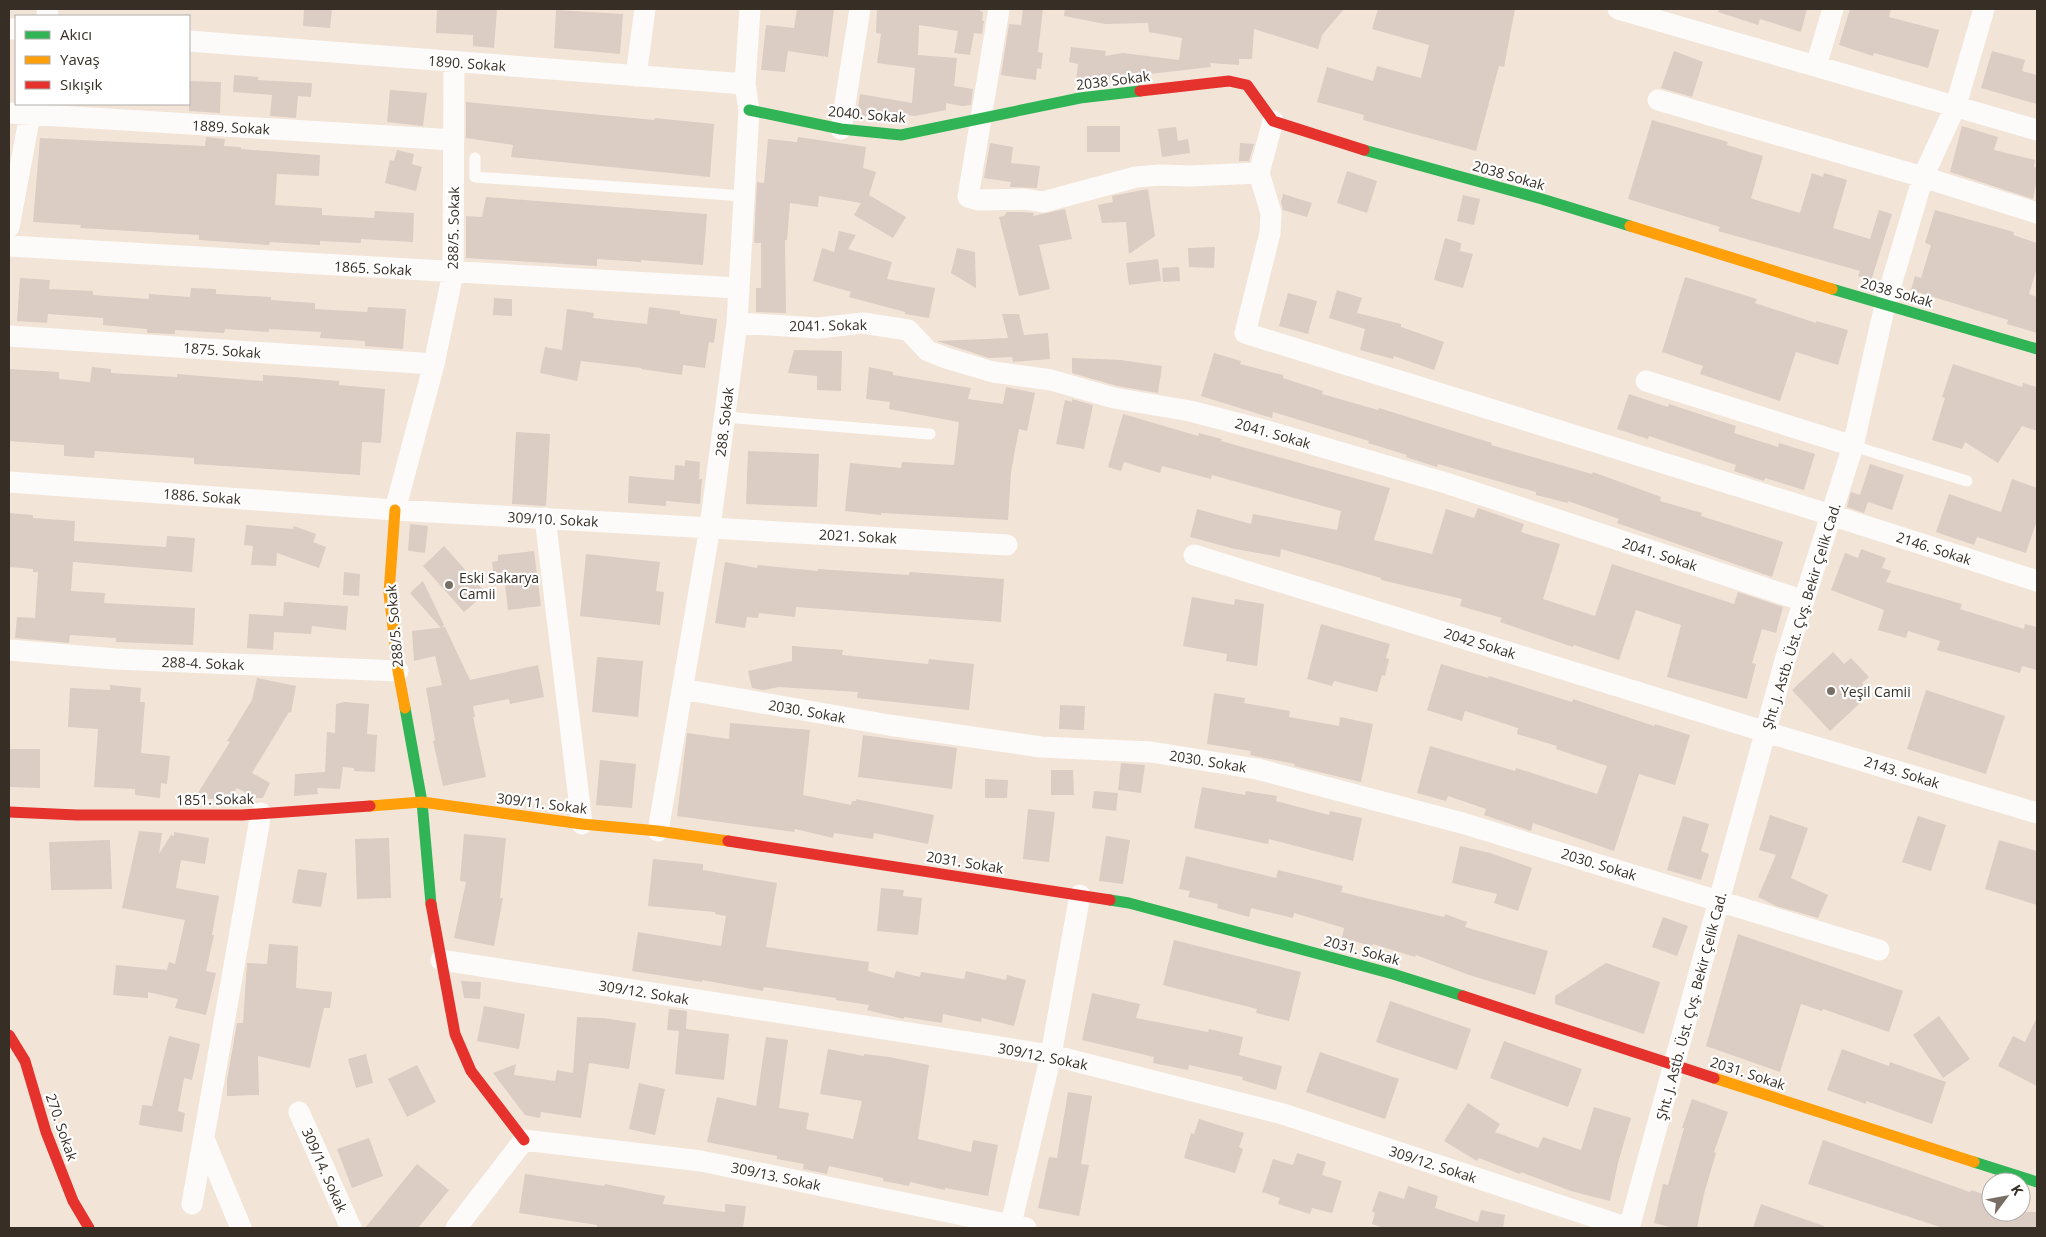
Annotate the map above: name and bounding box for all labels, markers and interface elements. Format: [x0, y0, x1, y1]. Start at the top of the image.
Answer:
legend [15, 15, 190, 105]
text: Akıcı [60, 24, 92, 44]
text: Yavaş [60, 49, 100, 69]
street label: 1890. Sokak [427, 51, 507, 75]
street label: 2038 Sokak [1075, 66, 1152, 94]
text: Sıkışık [60, 74, 103, 94]
street label: 2040. Sokak [827, 101, 907, 127]
street label: 1889. Sokak [192, 115, 271, 139]
street label: 2038 Sokak [1471, 156, 1548, 195]
street label: 288/5. Sokak [443, 186, 463, 270]
street label: 1865. Sokak [334, 256, 413, 280]
street label: 2038 Sokak [1859, 273, 1936, 312]
street label: 2041. Sokak [789, 315, 868, 335]
street label: 1875. Sokak [182, 338, 262, 362]
street label: 288. Sokak [710, 386, 738, 458]
street label: 2041. Sokak [1233, 413, 1314, 453]
street label: 1886. Sokak [162, 484, 242, 508]
street label: Şht. J. Astb. Üst. Çvş. Bekir Çelik Cad. [1757, 500, 1845, 732]
street label: 309/10. Sokak [507, 507, 600, 531]
street label: 2021. Sokak [819, 524, 898, 548]
street label: 2146. Sokak [1894, 527, 1975, 569]
street label: 2041. Sokak [1620, 533, 1701, 575]
place label: Eski Sakarya Camii [459, 568, 539, 603]
marker: Eski Sakarya Camii [443, 579, 455, 591]
street label: 288/5. Sokak [381, 583, 407, 668]
street label: 2042 Sokak [1442, 623, 1519, 663]
street label: 288-4. Sokak [161, 652, 245, 674]
place label: Yeşil Camii [1841, 682, 1911, 701]
marker: Yeşil Camii [1825, 685, 1837, 697]
street label: 2030. Sokak [767, 695, 848, 727]
street label: 2030. Sokak [1168, 746, 1249, 777]
street label: 2143. Sokak [1862, 752, 1943, 793]
street label: 309/11. Sokak [496, 788, 589, 818]
street label: 1851. Sokak [176, 789, 255, 809]
street label: 2030. Sokak [1559, 844, 1640, 885]
street label: 2031. Sokak [925, 847, 1006, 878]
street label: Şht. J. Astb. Üst. Çvş. Bekir Çelik Cad. [1651, 890, 1731, 1122]
street label: 2031. Sokak [1322, 931, 1403, 969]
street label: 309/12. Sokak [598, 975, 691, 1009]
street label: 309/12. Sokak [996, 1038, 1090, 1074]
street label: 2031. Sokak [1708, 1052, 1789, 1094]
street label: 270. Sokak [42, 1091, 83, 1164]
street label: 309/14. Sokak [298, 1125, 352, 1216]
street label: 309/12. Sokak [1387, 1141, 1480, 1187]
street label: 309/13. Sokak [729, 1157, 823, 1195]
north arrow [1981, 1172, 2031, 1222]
text: K [2007, 1181, 2028, 1199]

